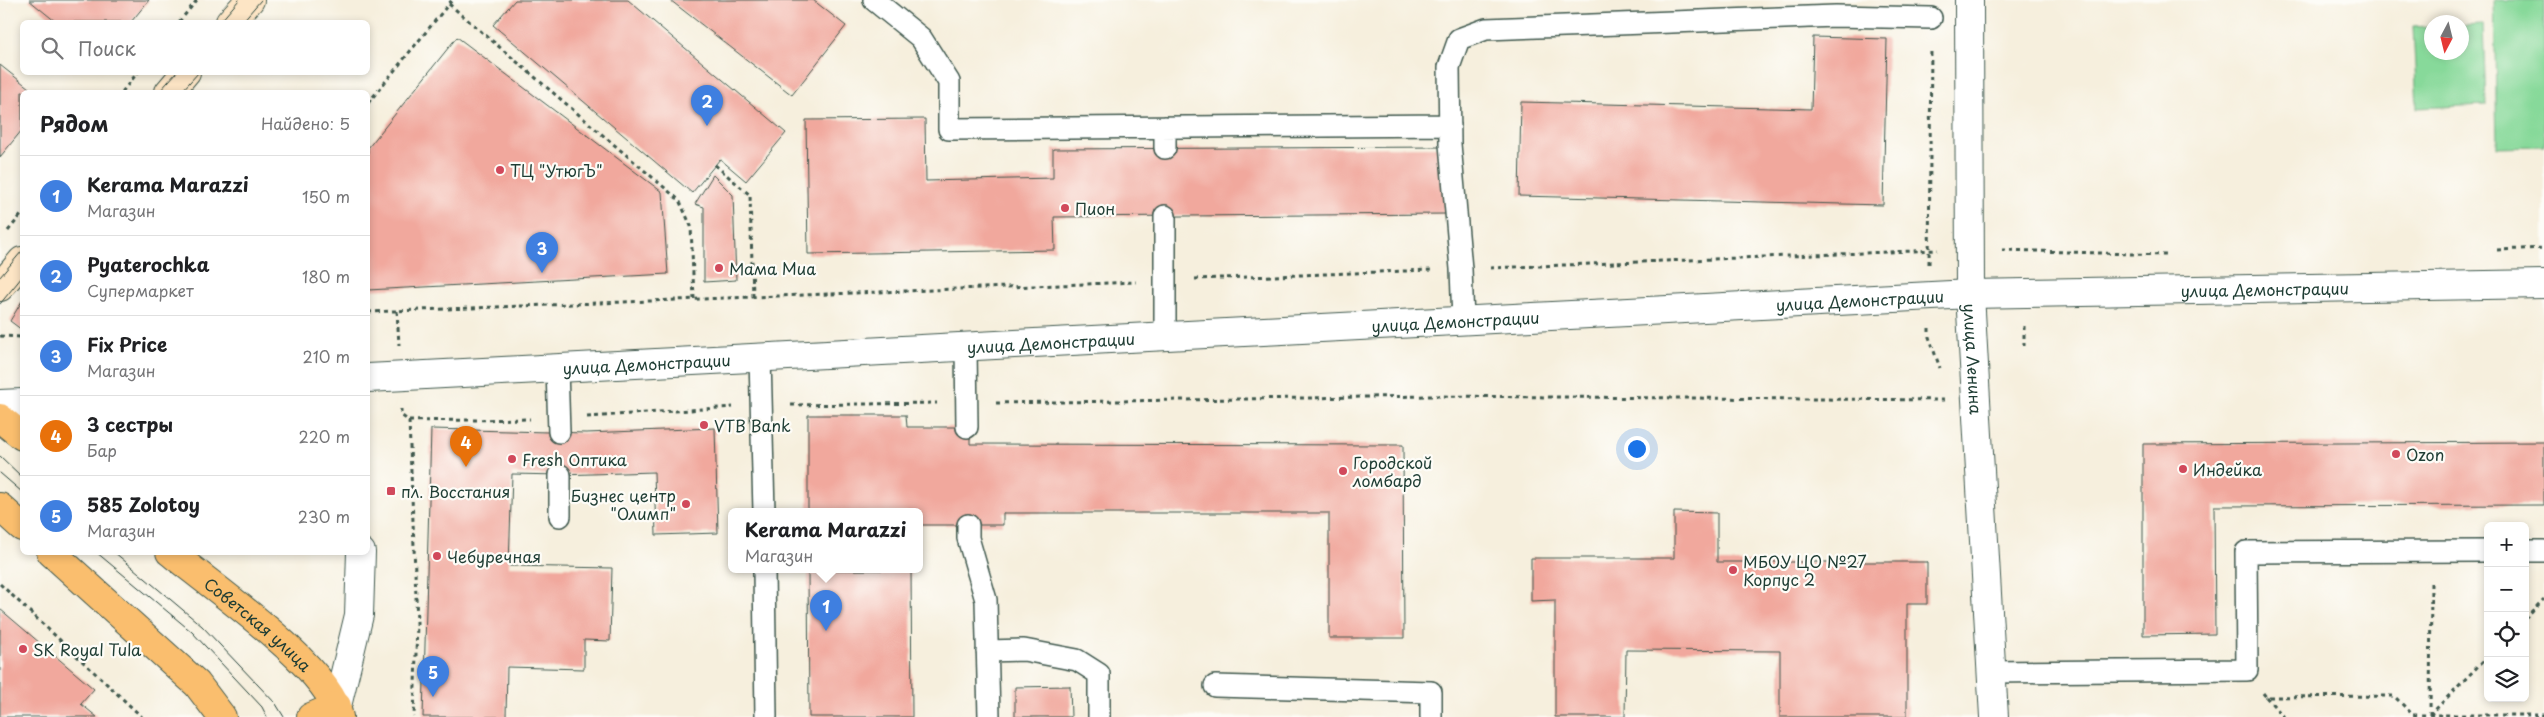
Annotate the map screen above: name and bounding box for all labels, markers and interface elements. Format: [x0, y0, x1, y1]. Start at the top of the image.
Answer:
north arrow [2424, 15, 2469, 60]
search box [20, 20, 370, 75]
icon: search [38, 34, 66, 62]
text: Поиск [78, 34, 136, 62]
pin: 2 [691, 85, 723, 126]
text: Рядом [40, 107, 108, 139]
text: Найдено: 5 [261, 111, 350, 135]
place label: ТЦ "УтюгЪ" [510, 158, 603, 182]
marker: ТЦ "УтюгЪ" [494, 164, 506, 176]
text: Kerama Marazzi [87, 170, 249, 198]
text: 1 [52, 184, 60, 208]
text: 150 m [302, 184, 350, 208]
place label: Пион [1075, 196, 1115, 220]
text: Магазин [87, 198, 156, 222]
marker: Пион [1059, 202, 1071, 214]
pin: 3 [526, 232, 558, 273]
text: Pyaterochka [87, 250, 210, 278]
place label: Мама Миа [729, 256, 816, 280]
marker: Мама Миа [713, 262, 725, 274]
text: 2 [50, 264, 62, 288]
text: 180 m [302, 264, 350, 288]
street label: улица Демонстрации [2180, 275, 2349, 302]
text: Супермаркет [87, 278, 194, 302]
street label: улица Демонстрации [1775, 283, 1945, 316]
street label: улица Ленина [1959, 303, 1989, 415]
street label: улица Демонстрации [1371, 305, 1540, 337]
street label: улица Демонстрации [966, 326, 1136, 359]
text: Fix Price [87, 330, 167, 358]
text: 3 [51, 344, 61, 368]
text: 210 m [302, 344, 350, 368]
street label: улица Демонстрации [562, 347, 731, 380]
text: Магазин [87, 358, 156, 382]
text: 3 сестры [87, 410, 173, 438]
place label: VTB Bank [714, 413, 791, 437]
marker: VTB Bank [698, 419, 710, 431]
text: 4 [51, 424, 61, 448]
text: 220 m [299, 424, 350, 448]
pin: 4 [450, 426, 482, 467]
your location [1624, 436, 1650, 462]
text: Бар [87, 438, 117, 462]
place label: Ozon [2406, 442, 2444, 466]
place label: Fresh Оптика [522, 447, 627, 471]
marker: Ozon [2390, 448, 2402, 460]
place label: Городской ломбард [1352, 450, 1433, 492]
marker: Fresh Оптика [506, 453, 518, 465]
place label: Индейка [2193, 457, 2262, 481]
marker: Индейка [2177, 463, 2189, 475]
marker: Городской ломбард [1337, 465, 1349, 477]
place label: пл. Восстания [401, 479, 510, 503]
place label: Бизнес центр "Олимп" [571, 483, 676, 525]
marker: пл. Восстания [385, 485, 397, 497]
text: 585 Zolotoy [87, 490, 200, 518]
marker: Бизнес центр "Олимп" [680, 498, 692, 510]
text: 5 [51, 504, 61, 528]
text: 230 m [298, 504, 350, 528]
popup [728, 508, 923, 573]
text: Kerama Marazzi [745, 515, 906, 543]
text: Магазин [87, 518, 156, 542]
map controls [2484, 522, 2529, 702]
button: + [2484, 522, 2529, 567]
text: Магазин [745, 543, 813, 567]
place label: Чебуречная [447, 544, 541, 568]
place label: МБОУ ЦО №27 Корпус 2 [1743, 549, 1867, 591]
marker: Чебуречная [431, 550, 443, 562]
marker: МБОУ ЦО №27 Корпус 2 [1727, 564, 1739, 576]
button: − [2484, 567, 2529, 612]
street label: Советская улица [200, 571, 317, 677]
pin: 1 [810, 590, 842, 631]
button: locate [2484, 612, 2529, 657]
place label: SK Royal Tula [33, 637, 142, 661]
marker: SK Royal Tula [17, 643, 29, 655]
pin: 5 [417, 656, 449, 697]
button: layers [2484, 657, 2529, 702]

